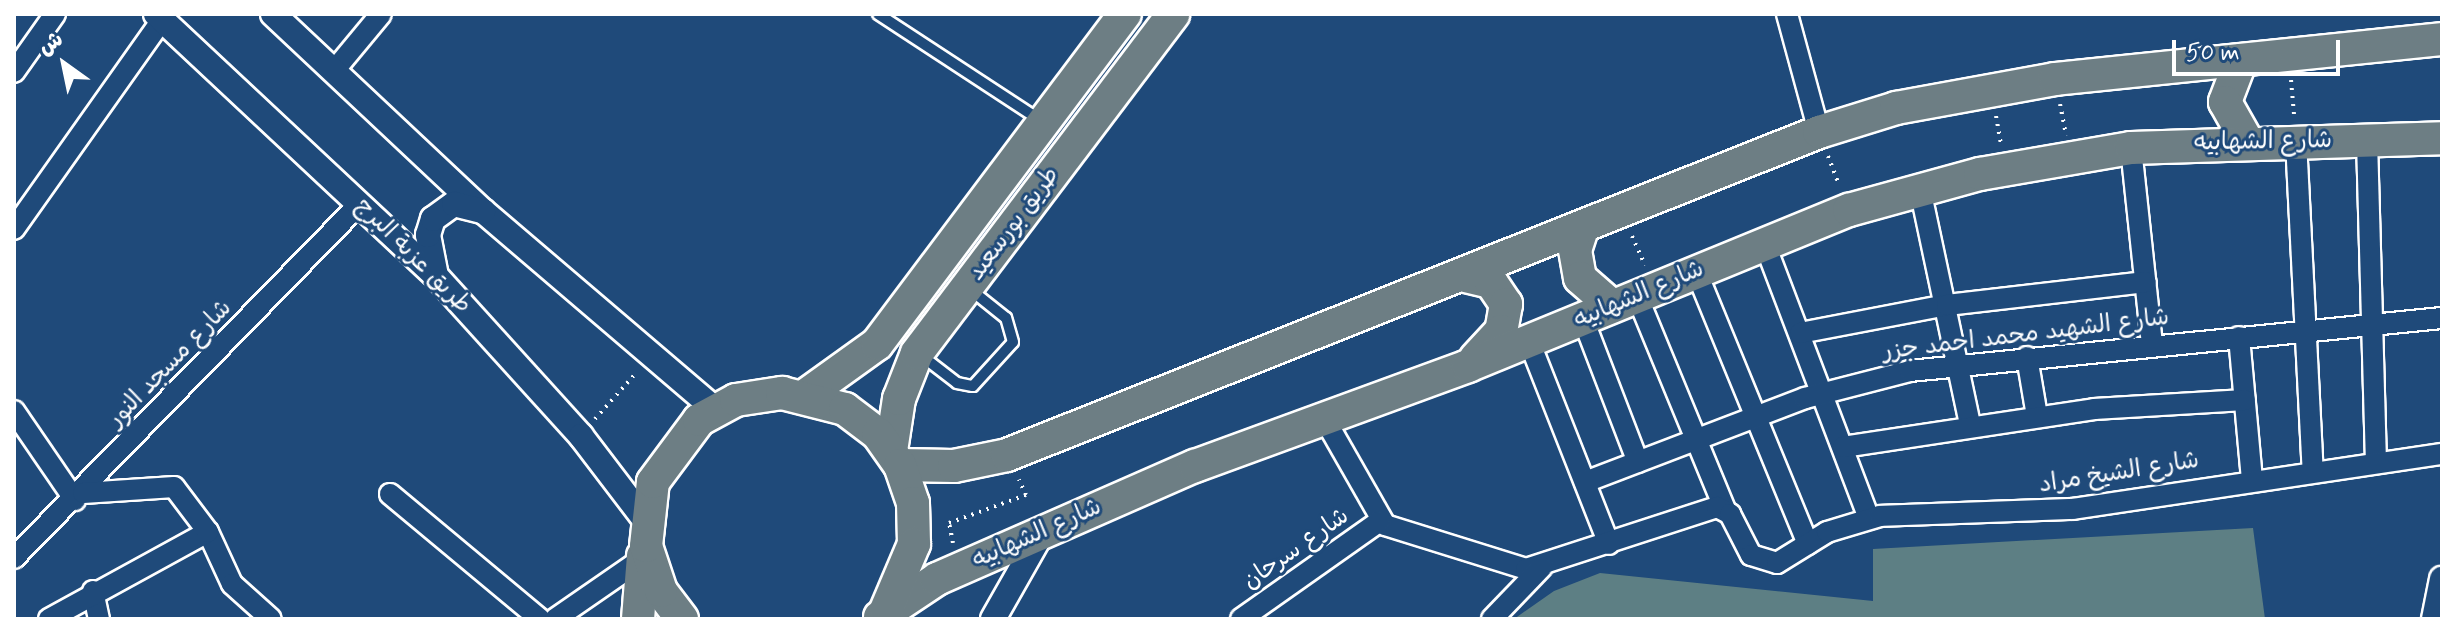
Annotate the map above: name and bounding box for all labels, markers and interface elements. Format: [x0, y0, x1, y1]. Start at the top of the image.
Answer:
north arrow [24, 24, 104, 104]
scale bar [2176, 24, 2344, 74]
text: ش [33, 26, 69, 62]
text: 50 m [2186, 38, 2240, 69]
street label: شارع الشهابيه [2194, 126, 2332, 158]
street label: طريق بورسعيد [962, 162, 1066, 286]
street label: طريق عزبة البرج [349, 192, 477, 320]
street label: شارع الشهابيه [1570, 255, 1708, 335]
street label: شارع مسجد النور [102, 294, 238, 434]
street label: شارع الشهيد محمد احمد جزر [1881, 303, 2171, 367]
street label: شارع الشيخ مراد [2037, 446, 2201, 500]
street label: شارع الشهابيه [968, 493, 1106, 575]
street label: شارع سرحان [1237, 502, 1355, 596]

